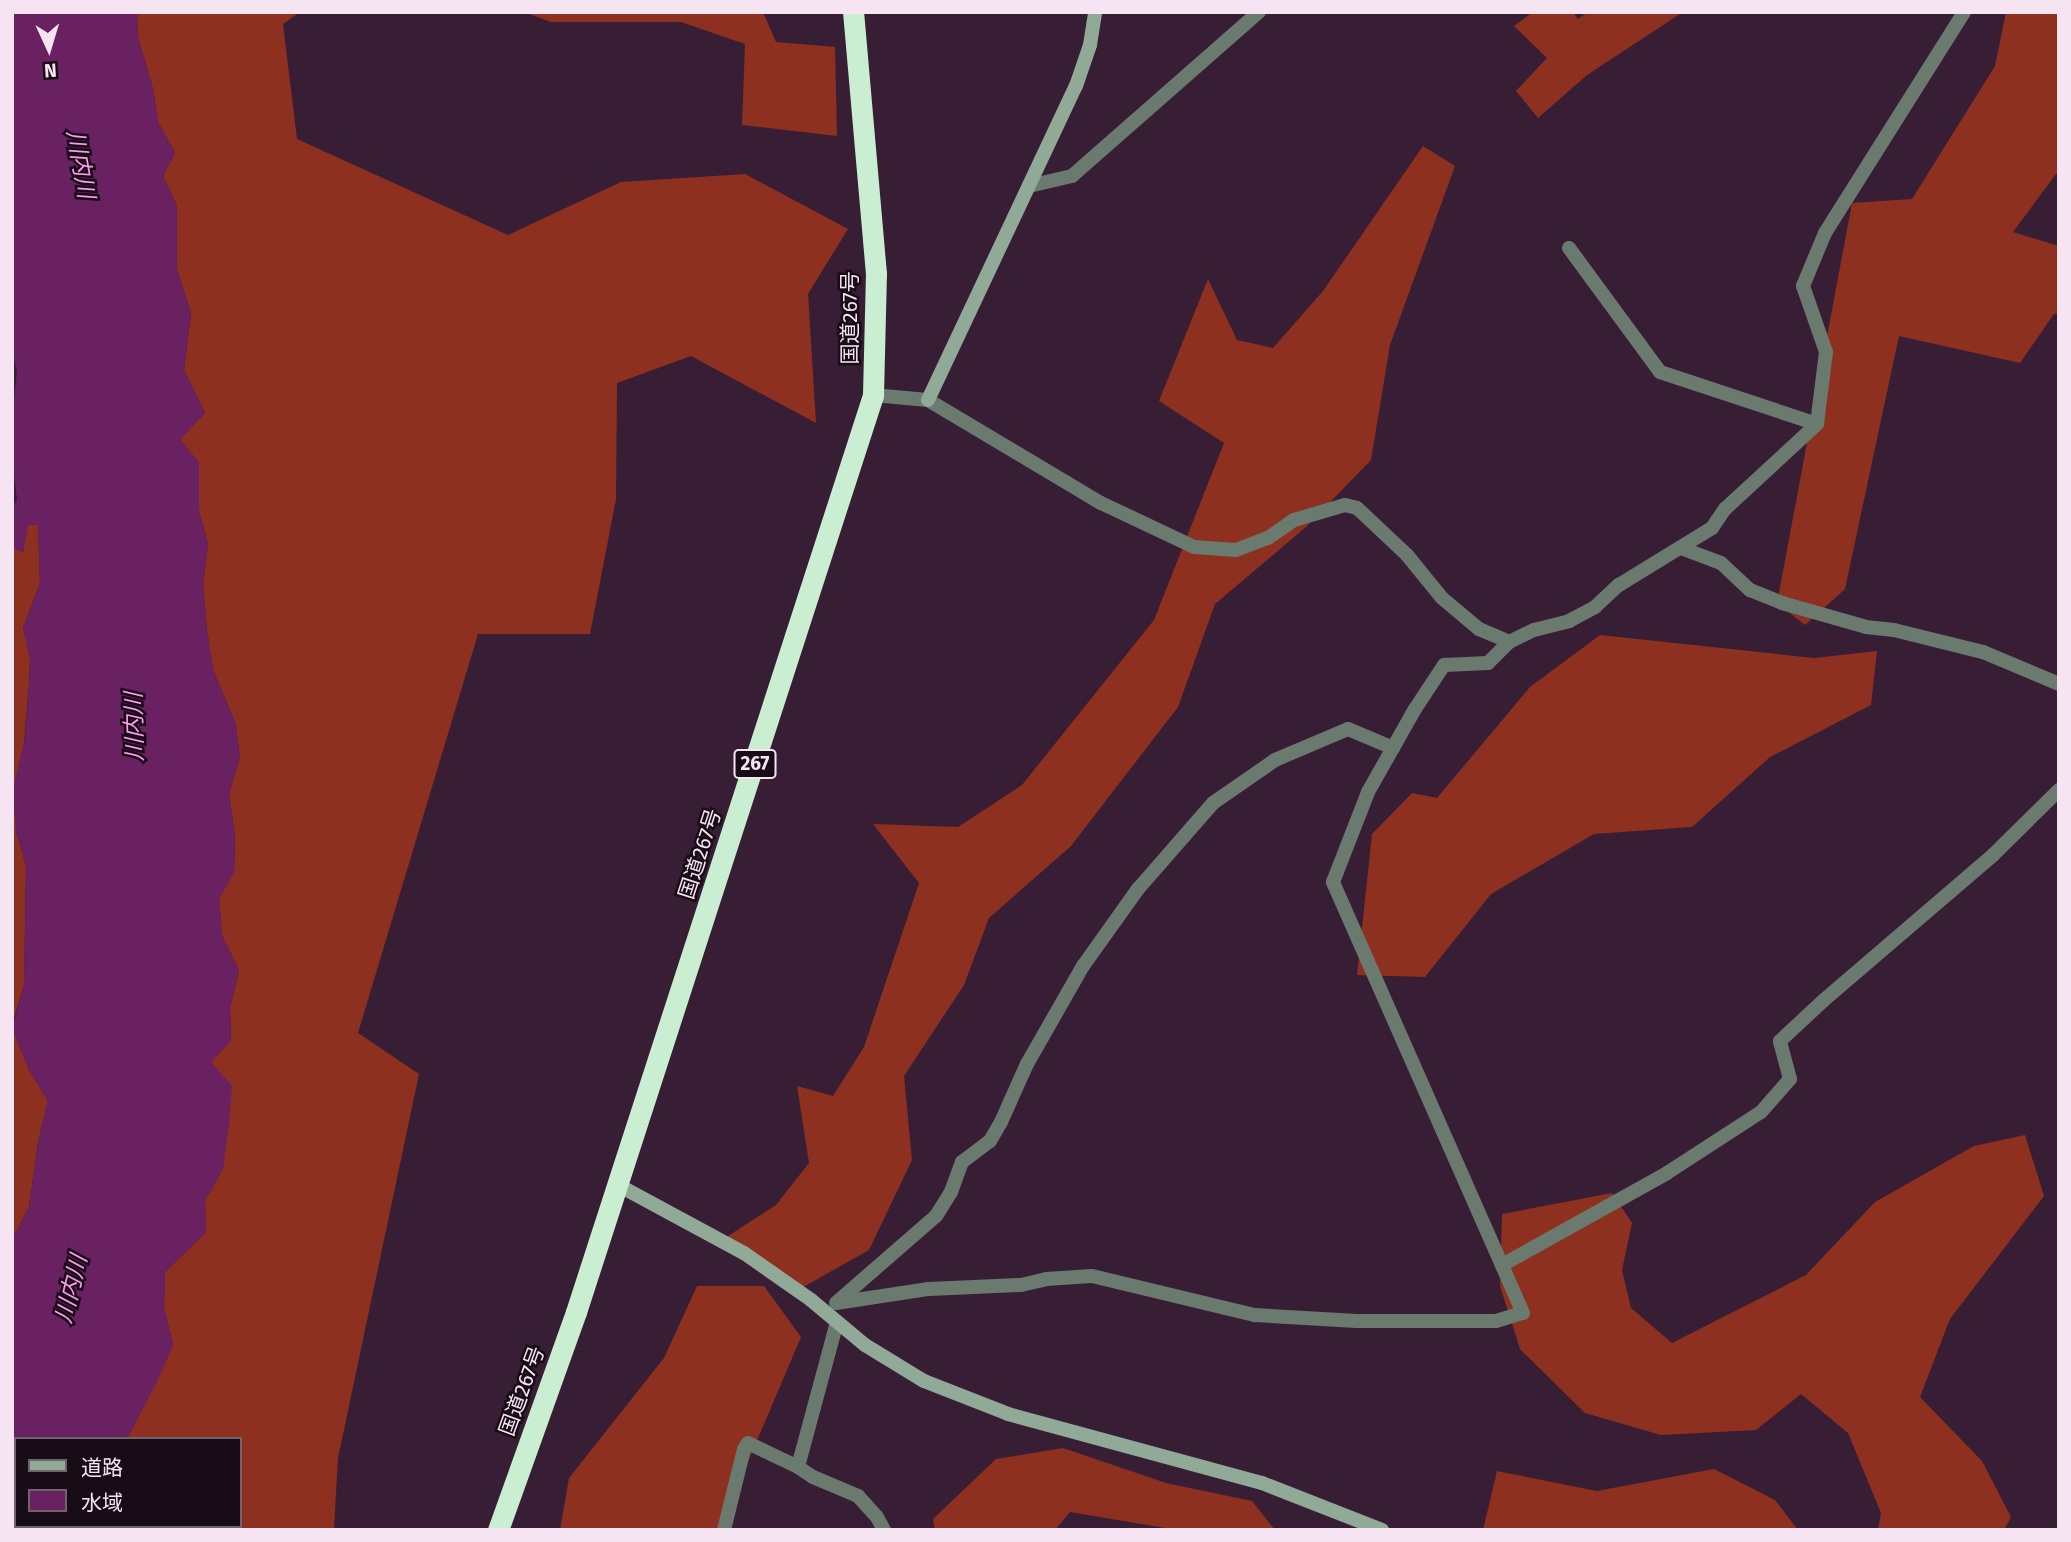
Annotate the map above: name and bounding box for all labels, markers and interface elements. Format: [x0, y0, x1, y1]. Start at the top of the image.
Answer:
north arrow [14, 14, 84, 84]
text: N [43, 59, 58, 82]
water label: 川内川 [61, 128, 101, 200]
street label: 国道267号 [837, 271, 863, 365]
water label: 川内川 [120, 692, 148, 762]
road number: 267 [732, 748, 778, 779]
street label: 国道267号 [674, 806, 726, 902]
water label: 川内川 [49, 1252, 93, 1326]
street label: 国道267号 [494, 1343, 550, 1439]
legend [14, 1437, 242, 1528]
text: 道路 [81, 1455, 123, 1481]
text: 水域 [81, 1490, 123, 1516]

